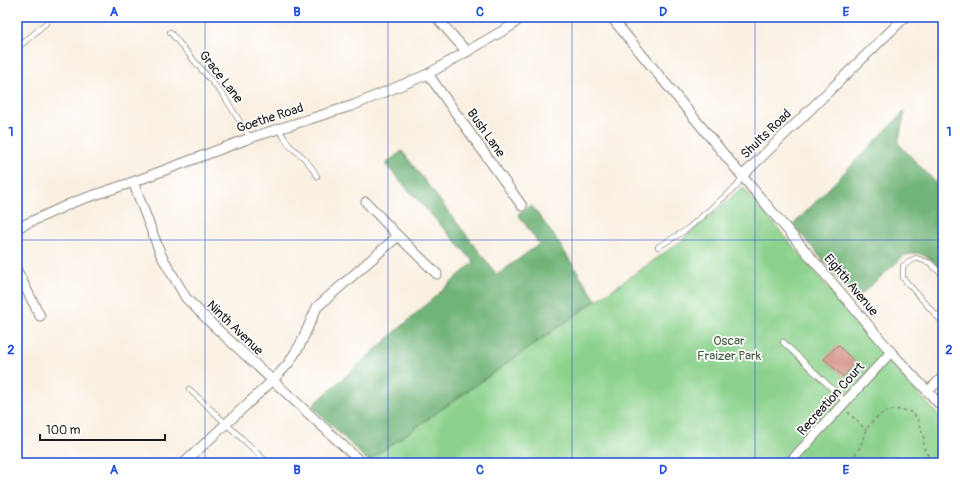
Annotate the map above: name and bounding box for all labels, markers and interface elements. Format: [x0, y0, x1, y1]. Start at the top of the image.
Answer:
text: A [110, 4, 119, 20]
text: B [293, 4, 301, 20]
text: C [476, 4, 484, 20]
text: D [659, 4, 667, 20]
text: E [843, 4, 850, 20]
street label: Grace Lane [196, 48, 247, 107]
street label: Goethe Road [234, 100, 306, 136]
street label: Bush Lane [464, 106, 509, 161]
street label: Shults Road [737, 106, 795, 162]
text: 1 [8, 124, 14, 140]
text: 1 [946, 124, 952, 140]
street label: Eighth Avenue [820, 251, 882, 320]
street label: Ninth Avenue [203, 297, 267, 359]
park label: Oscar Fraizer Park [697, 333, 762, 364]
text: 2 [7, 342, 15, 358]
text: 2 [945, 342, 953, 358]
street label: Recreation Court [794, 359, 869, 439]
scale bar [40, 416, 165, 442]
text: 100 m [46, 423, 81, 438]
text: A [110, 462, 119, 478]
text: B [293, 462, 301, 478]
text: C [476, 462, 484, 478]
text: D [659, 462, 667, 478]
text: E [843, 462, 850, 478]

